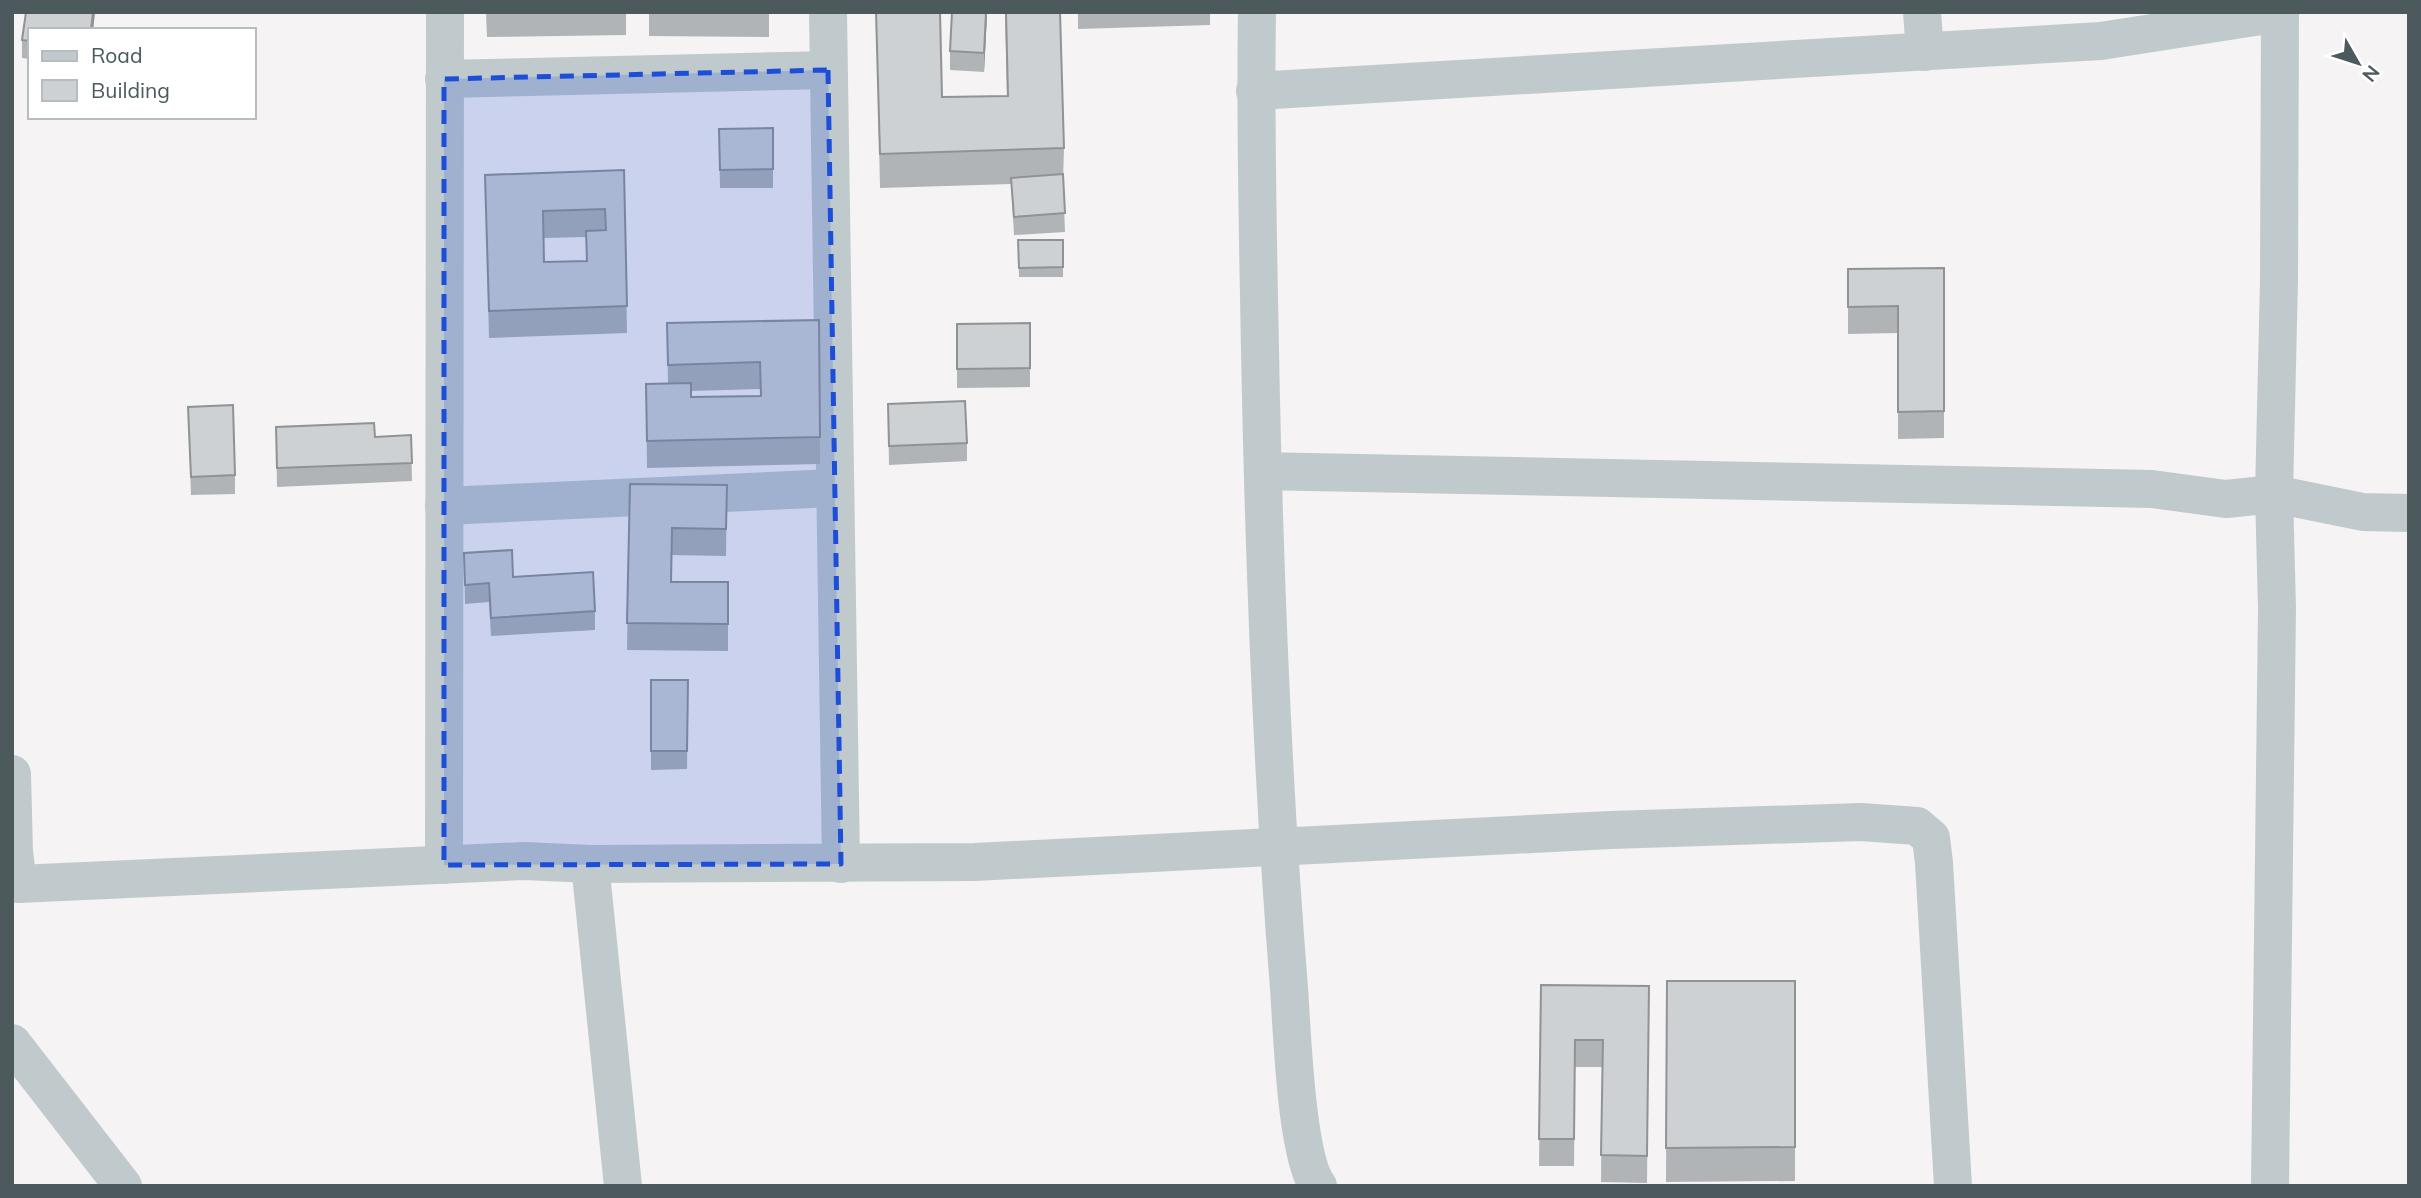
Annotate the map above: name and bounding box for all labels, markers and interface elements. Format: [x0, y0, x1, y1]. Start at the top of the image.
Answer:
legend [28, 28, 256, 119]
north arrow [2323, 28, 2393, 98]
text: Road [91, 42, 142, 68]
text: N [2357, 61, 2385, 87]
text: Building [91, 77, 170, 103]

